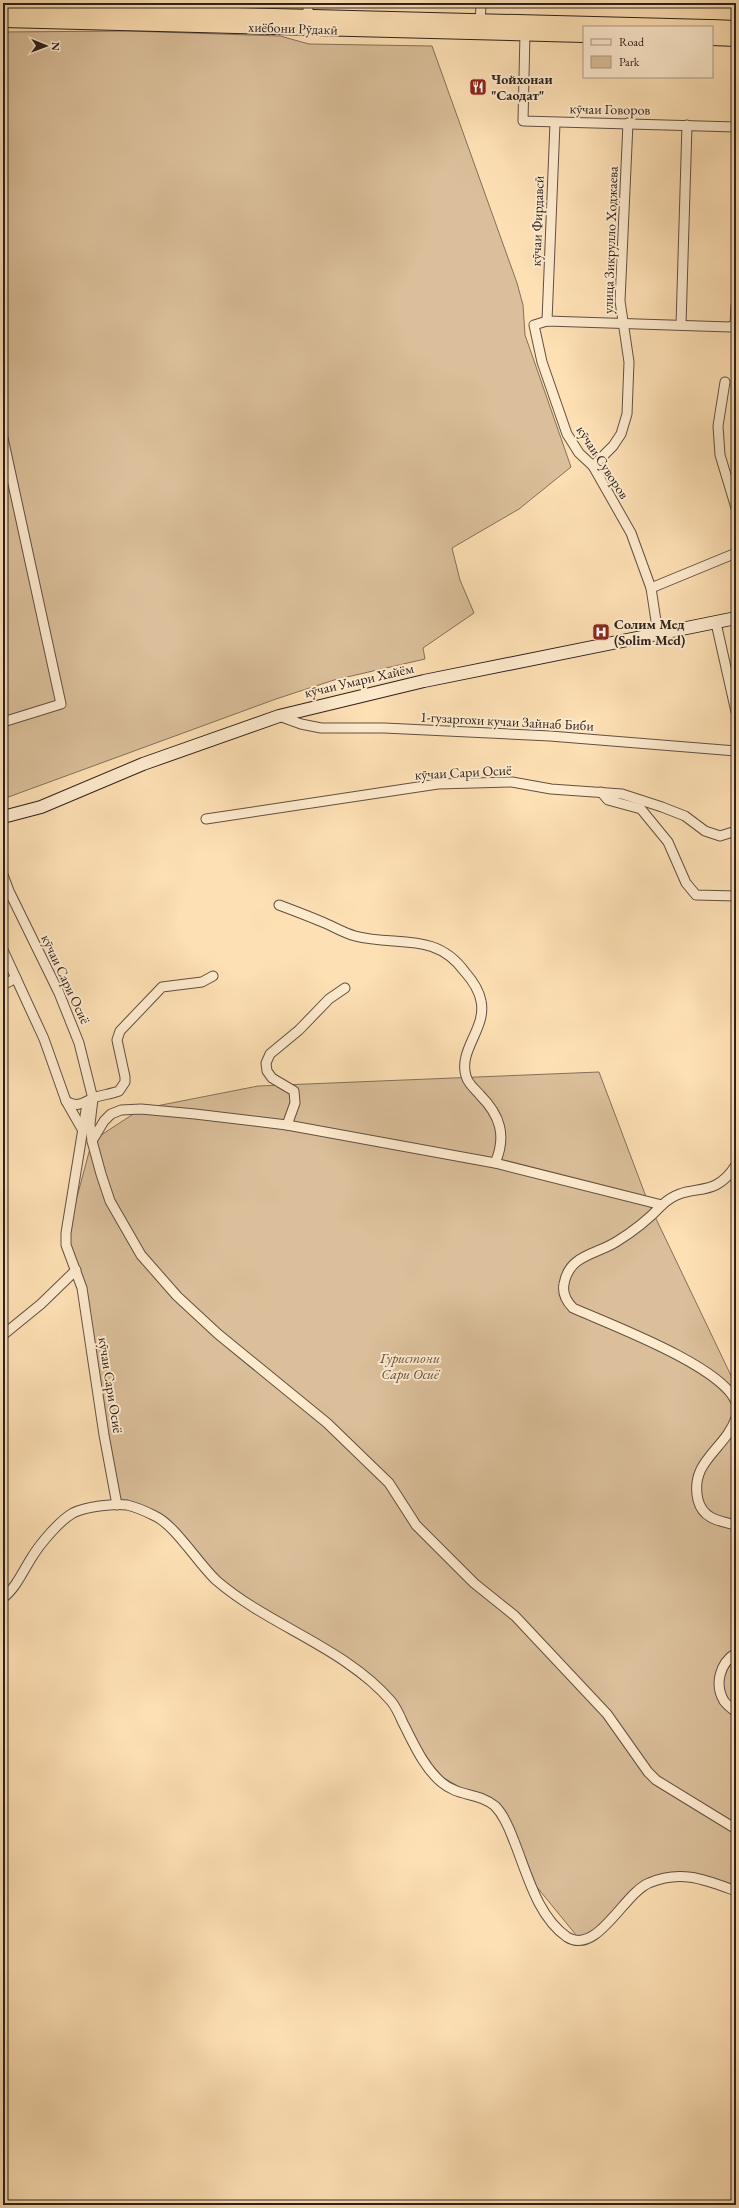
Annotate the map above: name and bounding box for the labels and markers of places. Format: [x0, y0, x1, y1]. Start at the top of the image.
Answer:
place label: Чойхонаи "Саодат" [491, 70, 553, 104]
restaurant icon: Чойхонаи "Саодат" [468, 77, 488, 97]
place label: Солим Мед (Solim Med) [614, 615, 685, 649]
hospital icon: Солим Мед (Solim Med) [591, 622, 611, 642]

